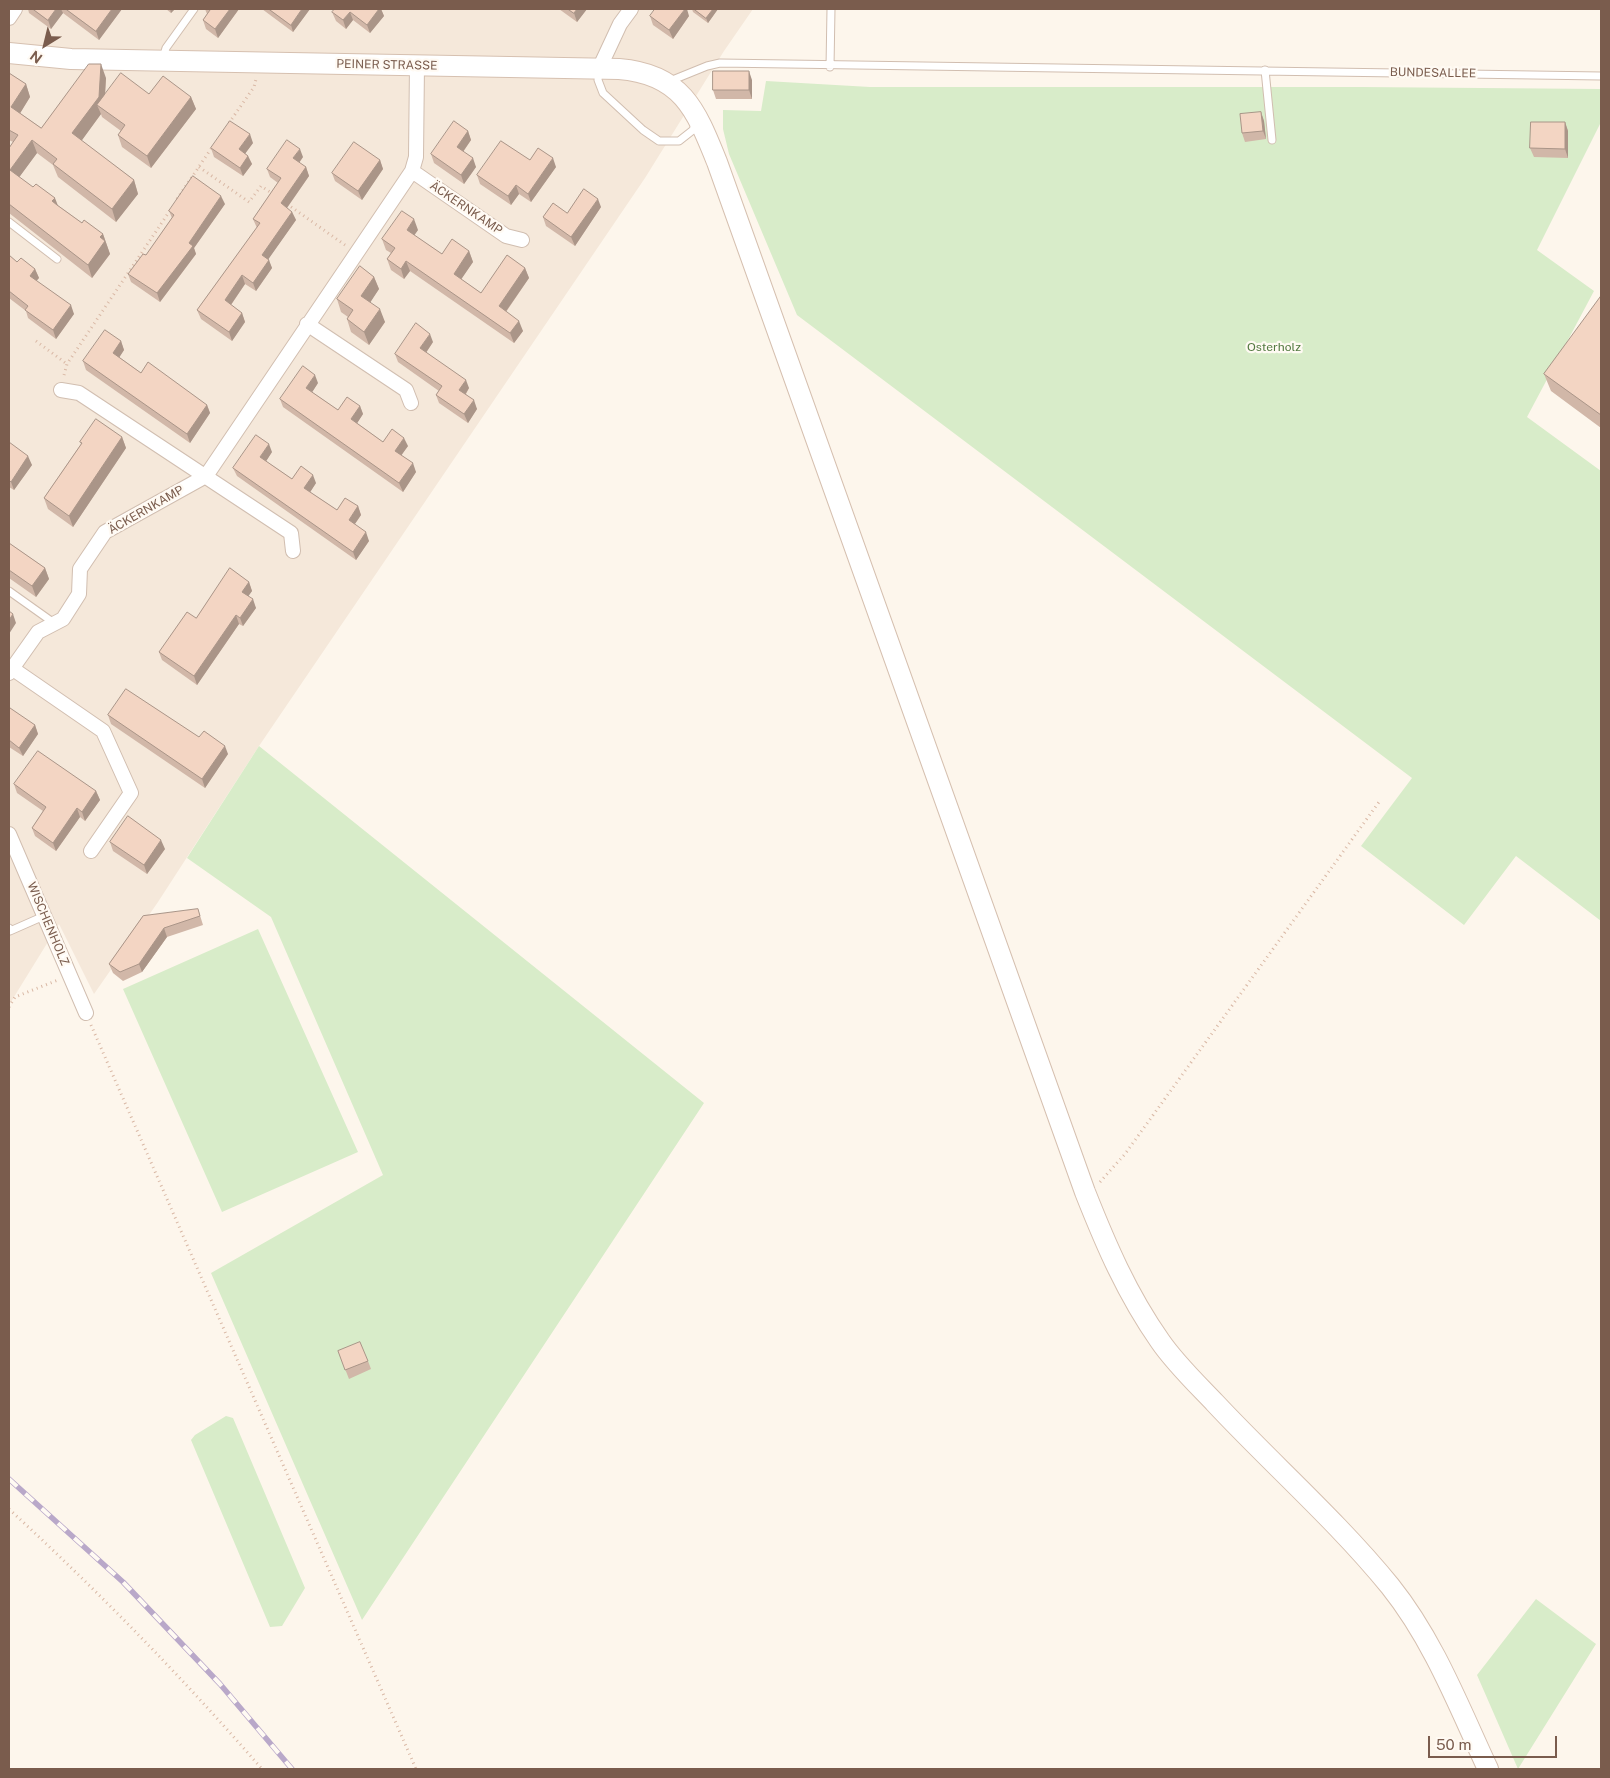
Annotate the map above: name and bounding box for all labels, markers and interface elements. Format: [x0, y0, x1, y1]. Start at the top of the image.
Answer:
north arrow [20, 20, 70, 70]
text: N [27, 47, 45, 67]
street label: PEINER STRASSE [336, 57, 438, 73]
street label: BUNDESALLEE [1390, 65, 1476, 81]
street label: ÄCKERNKAMP [427, 178, 505, 238]
park label: Osterholz [1247, 340, 1301, 354]
street label: ÄCKERNKAMP [106, 483, 186, 537]
street label: WISCHENHOLZ [24, 880, 72, 968]
scale bar [1430, 1726, 1559, 1758]
text: 50 m [1436, 1736, 1471, 1753]

